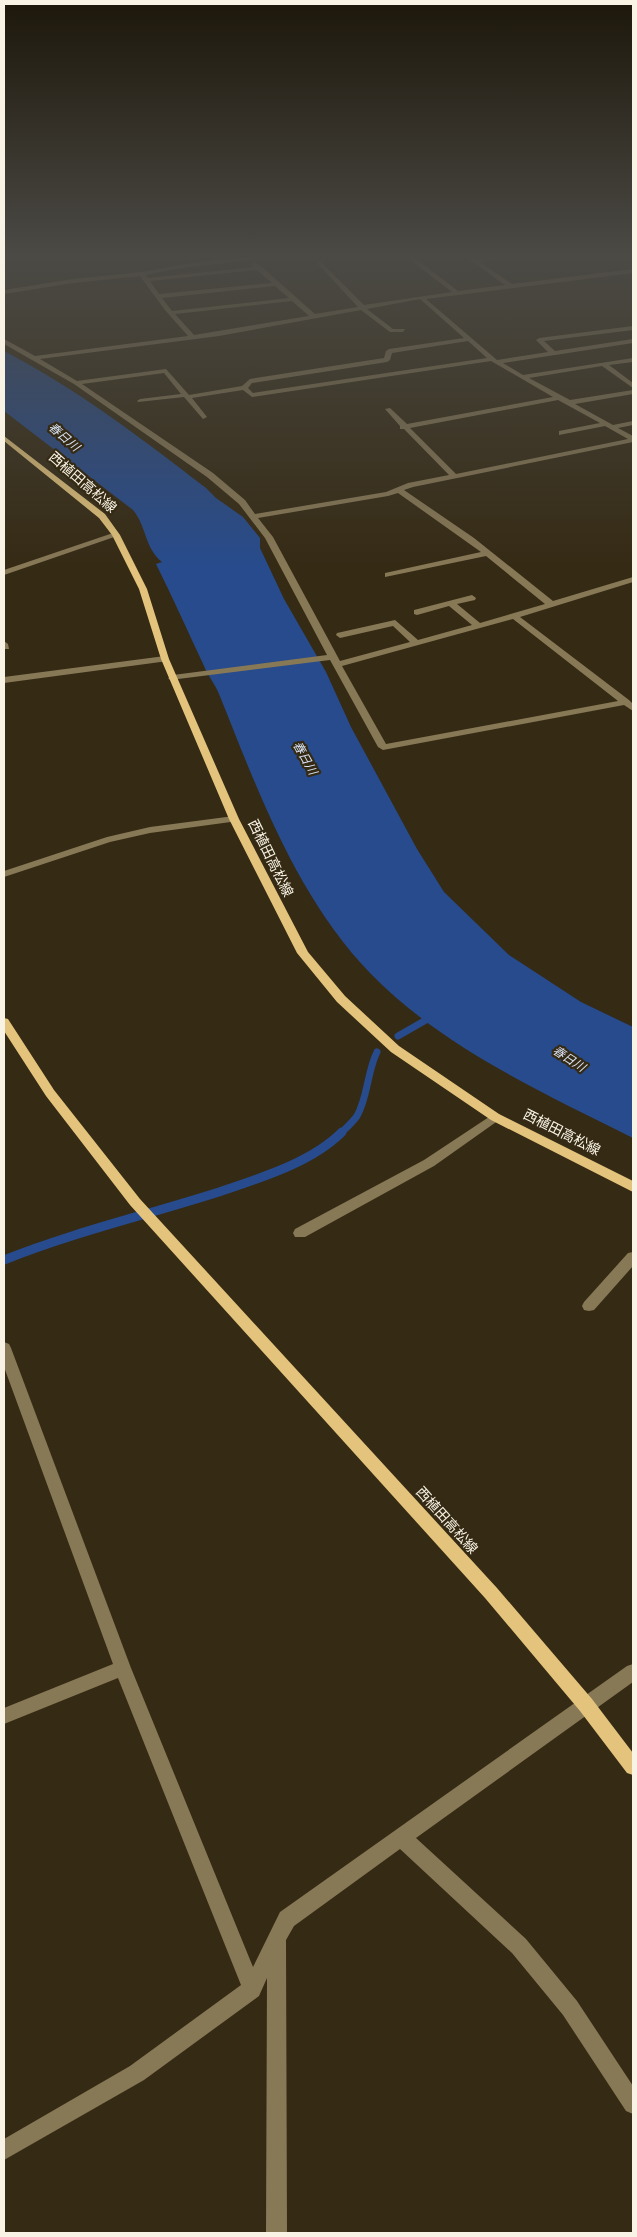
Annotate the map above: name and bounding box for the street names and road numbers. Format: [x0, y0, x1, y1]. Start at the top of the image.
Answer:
street label: 西植田高松線 [46, 448, 120, 516]
street label: 西植田高松線 [245, 817, 297, 899]
street label: 西植田高松線 [521, 1106, 603, 1158]
street label: 西植田高松線 [413, 1483, 481, 1557]

